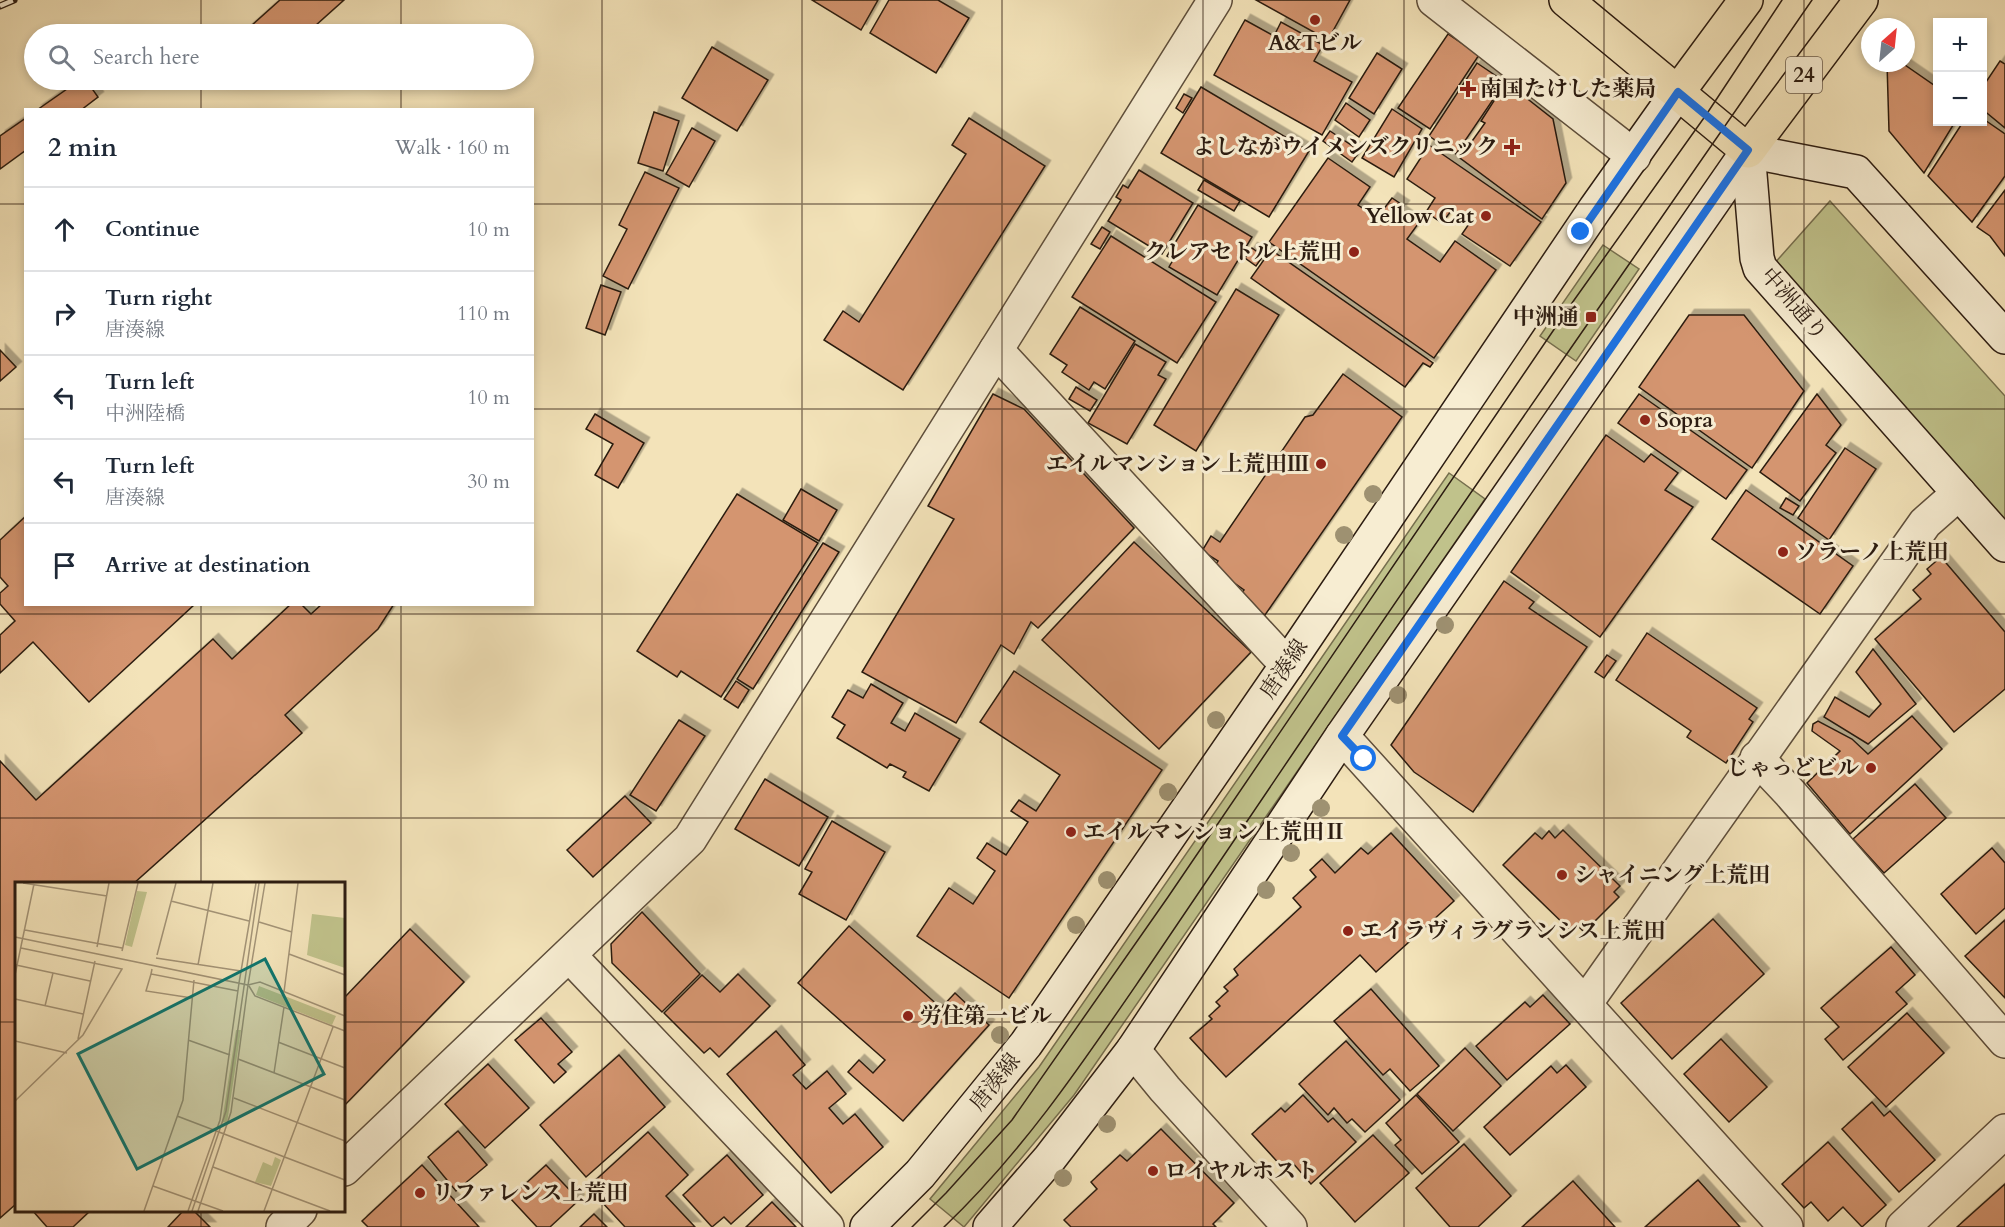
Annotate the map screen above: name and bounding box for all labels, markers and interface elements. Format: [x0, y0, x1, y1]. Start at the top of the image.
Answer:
marker: A&Tビル [1308, 13, 1322, 27]
north arrow [1861, 18, 1915, 72]
map controls [1933, 18, 1987, 126]
button: + [1933, 18, 1987, 72]
search box [24, 24, 534, 90]
place label: A&Tビル [1268, 28, 1362, 58]
icon: search [45, 41, 78, 74]
text: Search here [93, 42, 200, 72]
road number: 24 [1786, 57, 1822, 93]
button: − [1933, 72, 1987, 126]
place label: 南国たけした薬局 [1480, 74, 1656, 104]
marker: 南国たけした薬局 [1461, 82, 1475, 96]
text: 2 min [48, 130, 117, 165]
place label: よしながウイメンズクリニック [1193, 132, 1498, 162]
text: Walk · 160 m [395, 134, 510, 161]
marker: よしながウイメンズクリニック [1503, 138, 1521, 156]
place label: Yellow Cat [1365, 201, 1474, 231]
marker: Yellow Cat [1479, 209, 1493, 223]
icon: ahead [48, 213, 81, 246]
text: Continue [105, 214, 200, 244]
text: 10 m [467, 216, 510, 243]
route end [1567, 218, 1593, 244]
place label: クレアセトル上荒田 [1144, 237, 1342, 267]
marker: クレアセトル上荒田 [1347, 245, 1361, 259]
street label: 中洲通り [1754, 261, 1834, 347]
text: Turn right [105, 283, 212, 313]
icon: right [48, 297, 81, 330]
text: 110 m [457, 300, 510, 327]
place label: 中洲通 [1513, 302, 1579, 332]
marker: 中洲通 [1584, 310, 1598, 324]
text: 唐湊線 [105, 316, 165, 343]
text: Turn left [105, 367, 194, 397]
icon: left [48, 381, 81, 414]
text: 10 m [467, 384, 510, 411]
text: 中洲陸橋 [105, 400, 185, 427]
place label: Sopra [1657, 405, 1713, 435]
marker: Sopra [1638, 413, 1652, 427]
place label: エイルマンション上荒田Ⅲ [1046, 449, 1309, 479]
text: Turn left [105, 451, 194, 481]
marker: エイルマンション上荒田Ⅲ [1314, 457, 1328, 471]
icon: left [48, 465, 81, 498]
text: 30 m [467, 468, 510, 495]
text: 唐湊線 [105, 484, 165, 511]
place label: ソラーノ上荒田 [1795, 537, 1949, 567]
marker: ソラーノ上荒田 [1776, 545, 1790, 559]
icon: arrive [48, 549, 81, 582]
text: Arrive at destination [105, 550, 310, 580]
street label: 唐湊線 [1253, 633, 1315, 705]
route start [1350, 745, 1376, 771]
place label: じゃっどビル [1727, 753, 1859, 783]
marker: じゃっどビル [1864, 761, 1878, 775]
place label: エイルマンション上荒田Ⅱ [1083, 817, 1346, 847]
marker: エイルマンション上荒田Ⅱ [1064, 825, 1078, 839]
place label: シャイニング上荒田 [1574, 860, 1770, 890]
marker: シャイニング上荒田 [1555, 868, 1569, 882]
inset map [15, 882, 345, 1212]
place label: エイラヴィラグランシス上荒田 [1360, 916, 1665, 946]
marker: エイラヴィラグランシス上荒田 [1341, 924, 1355, 938]
place label: 労住第一ビル [920, 1001, 1052, 1031]
marker: 労住第一ビル [901, 1009, 915, 1023]
street label: 唐湊線 [963, 1047, 1027, 1117]
place label: ロイヤルホスト [1165, 1156, 1318, 1186]
marker: ロイヤルホスト [1146, 1164, 1160, 1178]
place label: リファレンス上荒田 [432, 1178, 628, 1208]
marker: リファレンス上荒田 [413, 1186, 427, 1200]

